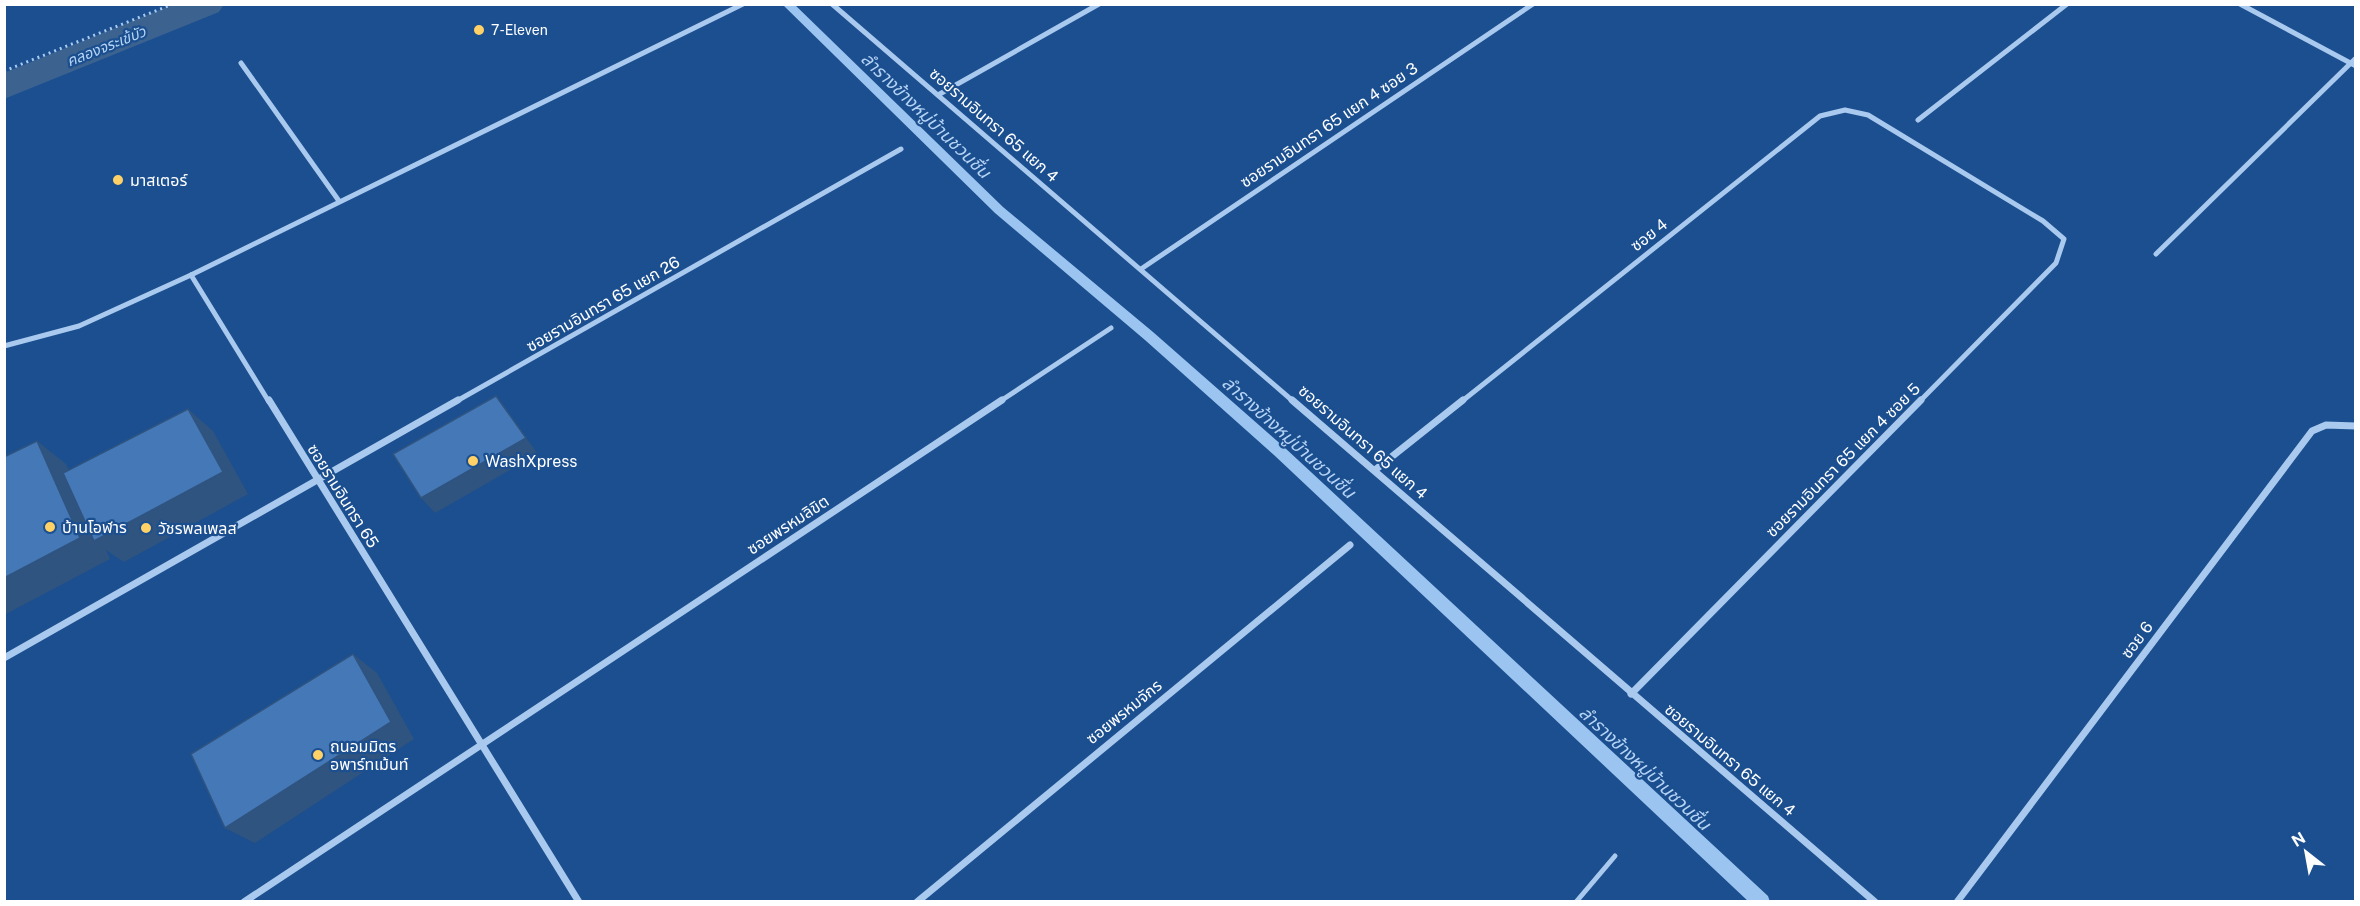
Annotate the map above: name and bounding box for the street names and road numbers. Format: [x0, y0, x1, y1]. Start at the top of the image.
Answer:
street label: ซอยรามอินทรา 65 แยก 4 ซอย 3 [1237, 58, 1421, 192]
street label: ซอยรามอินทรา 65 แยก 4 [926, 64, 1062, 186]
street label: ซอย 4 [1627, 215, 1671, 255]
street label: ซอยรามอินทรา 65 แยก 26 [523, 252, 683, 356]
street label: ซอยรามอินทรา 65 แยก 4 ซอย 5 [1762, 379, 1924, 541]
street label: ซอยรามอินทรา 65 แยก 4 [1295, 381, 1431, 503]
street label: ซอยรามอินทรา 65 [303, 441, 383, 551]
street label: ซอยพรหมลิขิต [743, 491, 833, 559]
street label: ซอย 6 [2117, 618, 2157, 662]
street label: ซอยพรหมจักร [1082, 676, 1166, 748]
street label: ซอยรามอินทรา 65 แยก 4 [1661, 700, 1799, 820]

